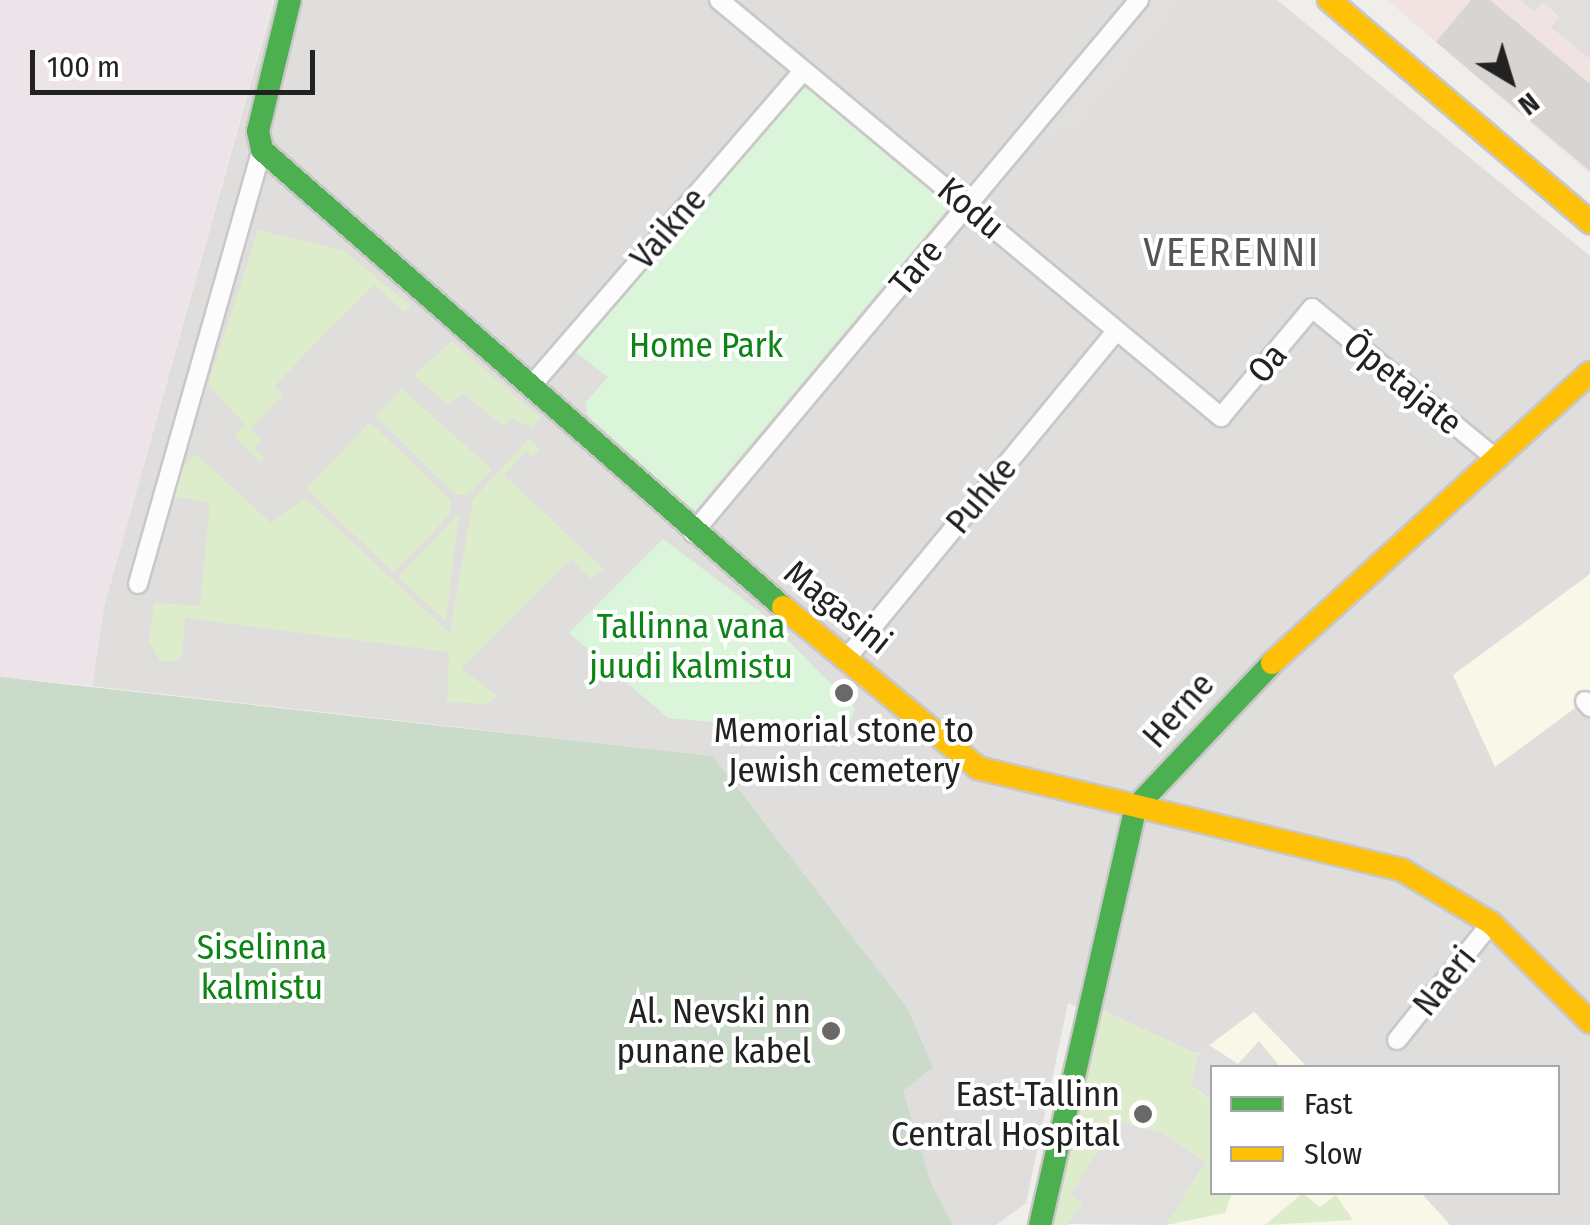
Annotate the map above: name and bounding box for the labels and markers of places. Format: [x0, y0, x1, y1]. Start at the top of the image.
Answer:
marker: Memorial stone to Jewish cemetery [833, 682, 855, 704]
place label: Memorial stone to Jewish cemetery [714, 709, 974, 791]
place label: Al. Nevski nn punane kabel [616, 990, 811, 1072]
marker: Al. Nevski nn punane kabel [820, 1020, 842, 1042]
place label: East-Tallinn Central Hospital [891, 1073, 1120, 1155]
marker: East-Tallinn Central Hospital [1130, 1101, 1156, 1127]

